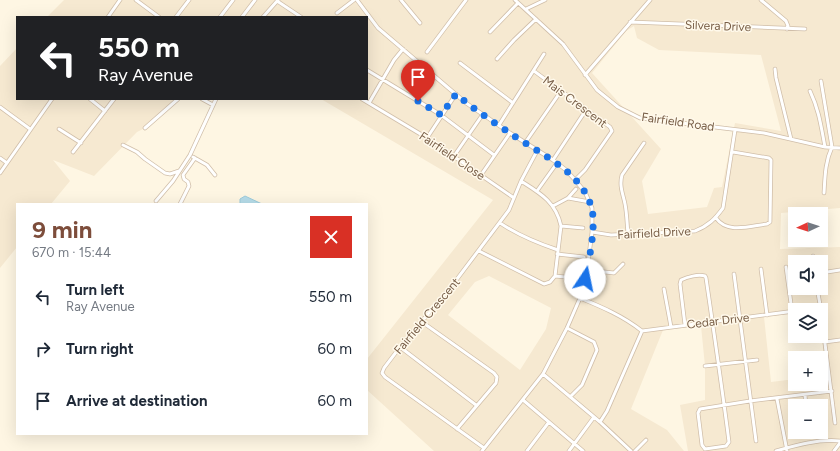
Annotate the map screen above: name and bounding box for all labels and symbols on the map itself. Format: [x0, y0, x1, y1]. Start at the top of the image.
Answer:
street label: Silvera Drive [685, 18, 752, 34]
pin [401, 60, 435, 101]
street label: Mais Crescent [540, 73, 610, 131]
street label: Fairfield Road [641, 110, 715, 134]
street label: Fairfield Close [416, 129, 488, 183]
north arrow [788, 207, 828, 247]
street label: Fairfield Drive [617, 224, 692, 242]
position arrow [564, 258, 606, 300]
street label: Fairfield Crescent [391, 275, 463, 357]
street label: Cedar Drive [686, 310, 751, 332]

